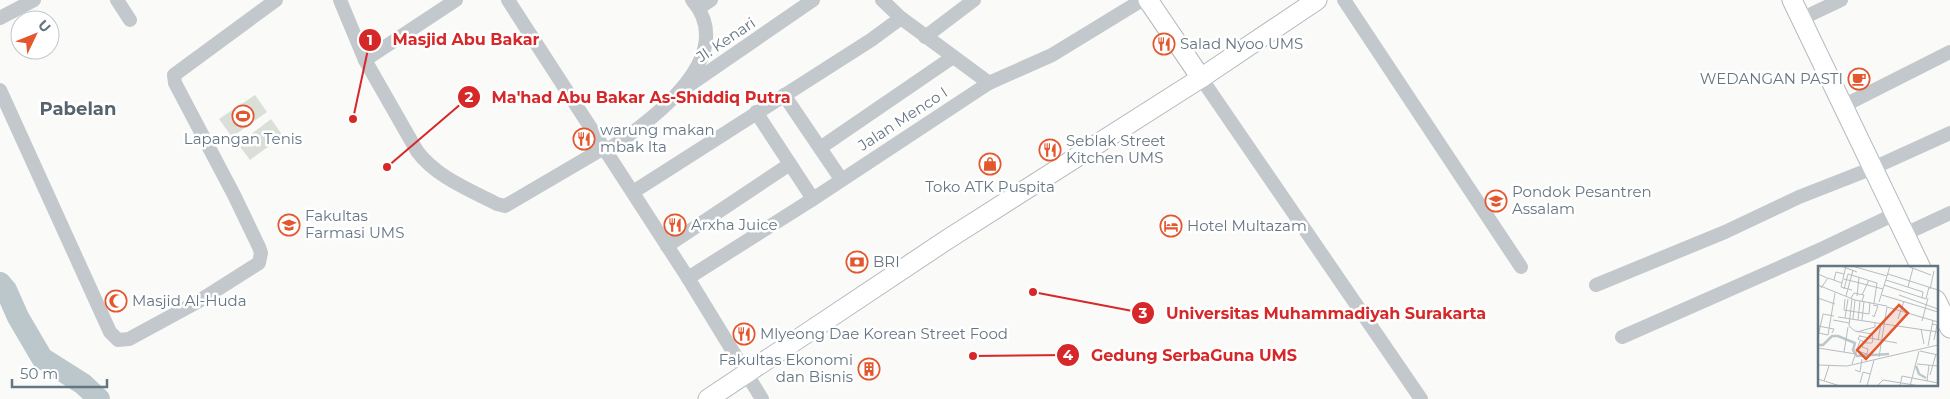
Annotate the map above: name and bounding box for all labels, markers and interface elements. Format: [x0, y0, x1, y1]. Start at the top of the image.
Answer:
north arrow [10, 10, 60, 60]
street label: Jl. Kenari [692, 13, 759, 67]
text: U [34, 16, 55, 36]
callout: Masjid Abu Bakar [358, 24, 550, 55]
text: 1 [367, 30, 373, 49]
text: Masjid Abu Bakar [393, 30, 540, 49]
restaurant icon: Salad Nyoo UMS [1152, 32, 1176, 56]
place label: Salad Nyoo UMS [1180, 34, 1303, 53]
cafe icon: WEDANGAN PASTI [1847, 67, 1871, 91]
place label: WEDANGAN PASTI [1700, 69, 1843, 88]
callout: Ma'had Abu Bakar As-Shiddiq Putra [456, 82, 800, 113]
street label: Jalan Menco I [854, 83, 951, 155]
text: 2 [465, 87, 474, 106]
text: Ma'had Abu Bakar As-Shiddiq Putra [491, 88, 791, 107]
district label: Pabelan [40, 98, 116, 120]
sports icon: Lapangan Tenis [231, 104, 255, 128]
place label: warung makan mbak Ita [600, 120, 715, 156]
restaurant icon: warung makan mbak Ita [572, 127, 596, 151]
place label: Lapangan Tenis [184, 129, 302, 148]
place label: Seblak Street Kitchen UMS [1066, 131, 1166, 167]
restaurant icon: Seblak Street Kitchen UMS [1038, 138, 1062, 162]
shop icon: Toko ATK Puspita [978, 152, 1002, 176]
place label: Toko ATK Puspita [925, 177, 1055, 196]
place label: Pondok Pesantren Assalam [1512, 182, 1652, 218]
school or university icon: Pondok Pesantren Assalam [1484, 189, 1508, 213]
place label: Fakultas Farmasi UMS [305, 206, 404, 242]
school or university icon: Fakultas Farmasi UMS [277, 213, 301, 237]
restaurant icon: Arxha Juice [663, 213, 687, 237]
hotel icon: Hotel Multazam [1159, 214, 1183, 238]
place label: Arxha Juice [691, 215, 778, 234]
place label: Hotel Multazam [1187, 216, 1307, 235]
bank icon: BRI [845, 250, 869, 274]
place label: BRI [873, 252, 900, 271]
inset map [1818, 266, 1938, 386]
mosque icon: Masjid Al-Huda [104, 289, 128, 313]
place label: Masjid Al-Huda [132, 291, 247, 310]
callout: Universitas Muhammadiyah Surakarta [1131, 298, 1496, 329]
text: 3 [1138, 303, 1148, 322]
text: Universitas Muhammadiyah Surakarta [1166, 304, 1486, 323]
restaurant icon: Mlyeong Dae Korean Street Food [732, 322, 756, 346]
place label: Mlyeong Dae Korean Street Food [760, 324, 1008, 343]
callout: Gedung SerbaGuna UMS [1055, 339, 1307, 370]
text: 4 [1063, 345, 1074, 364]
text: Gedung SerbaGuna UMS [1091, 346, 1297, 365]
place label: Fakultas Ekonomi dan Bisnis [719, 350, 853, 386]
scale bar [12, 356, 108, 388]
building icon: Fakultas Ekonomi dan Bisnis [857, 357, 881, 381]
text: 50 m [20, 364, 58, 383]

